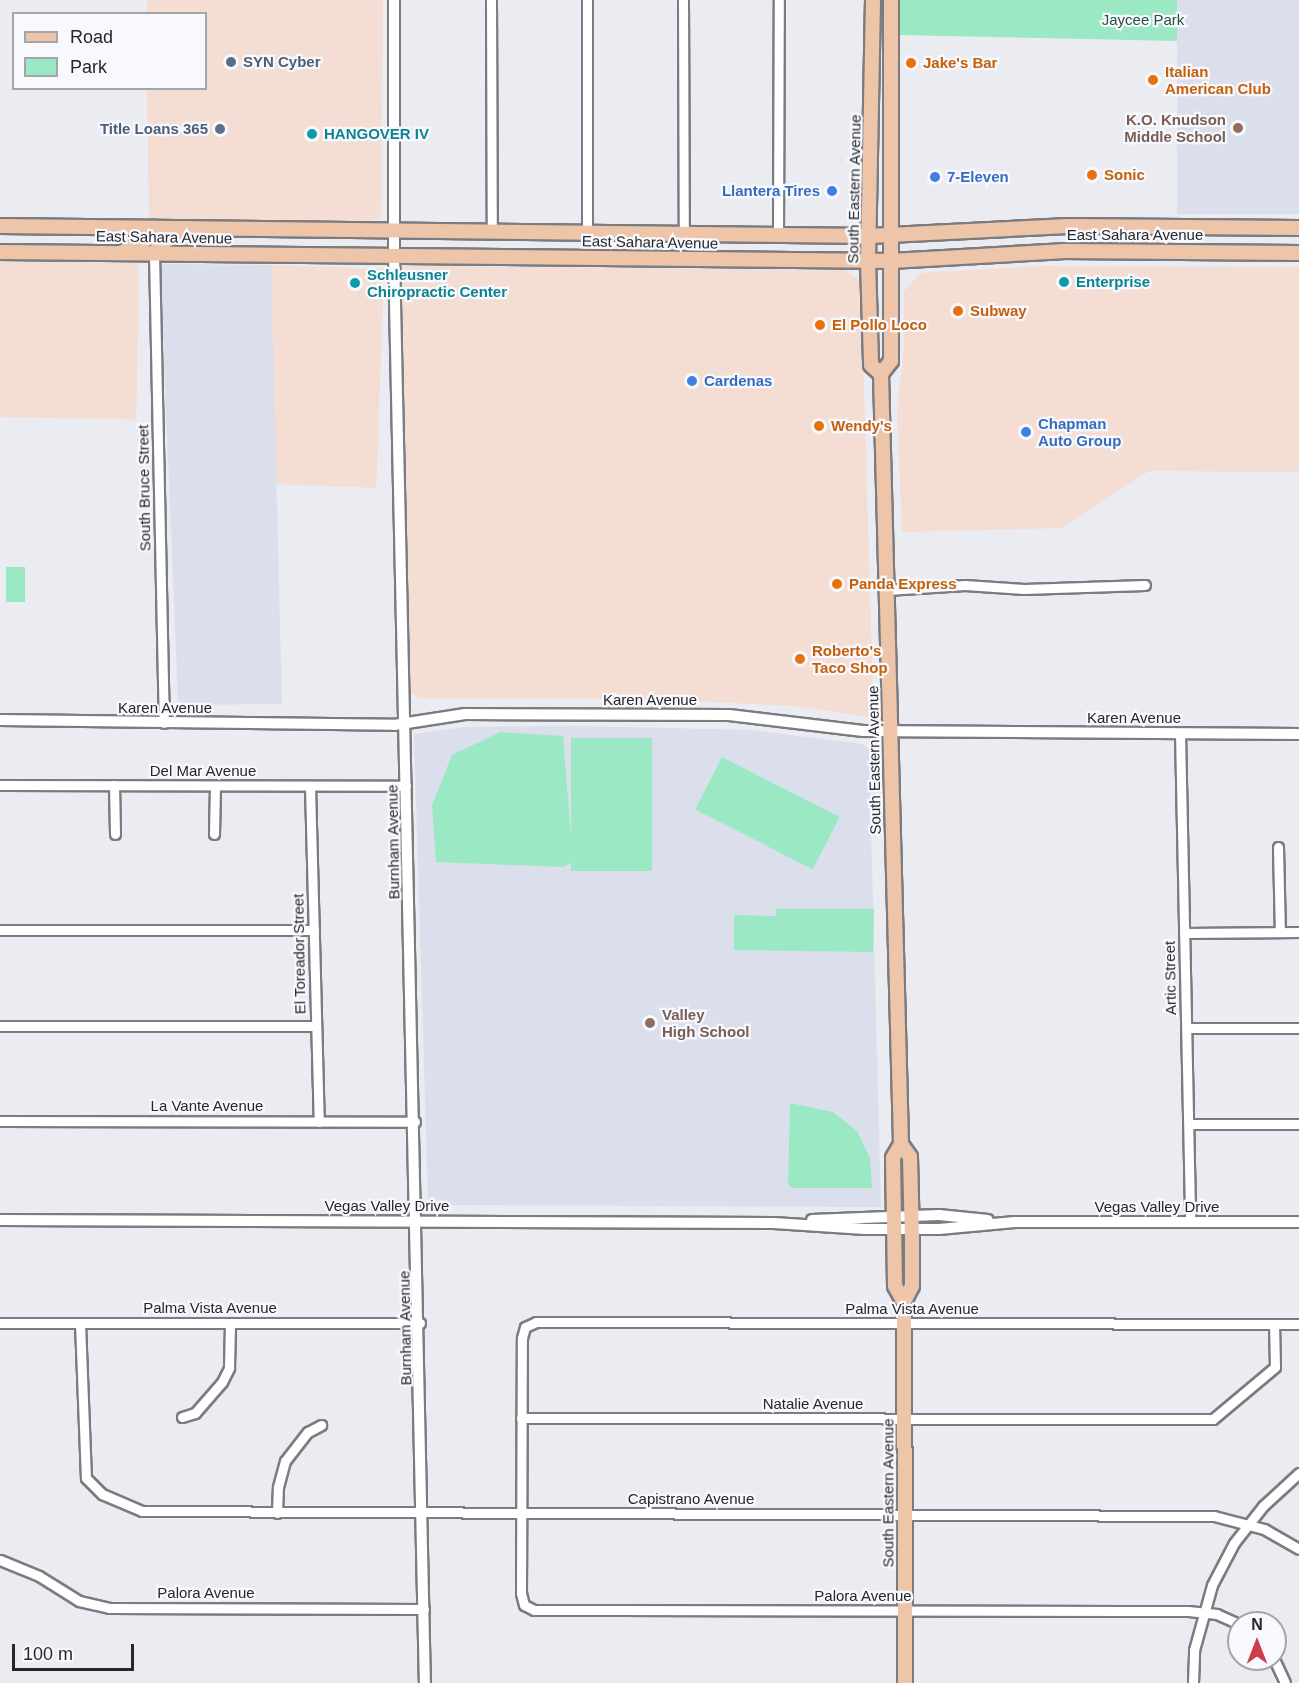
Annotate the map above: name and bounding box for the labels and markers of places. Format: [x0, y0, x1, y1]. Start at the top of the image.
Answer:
place label: SYN Cyber [243, 53, 321, 71]
place label: Jake's Bar [923, 54, 997, 72]
marker: SYN Cyber [224, 55, 238, 69]
marker: Jake's Bar [904, 56, 918, 70]
place label: Italian American Club [1165, 62, 1271, 97]
marker: Italian American Club [1146, 73, 1160, 87]
place label: K.O. Knudson Middle School [1124, 110, 1226, 145]
place label: Title Loans 365 [100, 120, 208, 138]
marker: K.O. Knudson Middle School [1231, 121, 1245, 135]
marker: Title Loans 365 [213, 122, 227, 136]
place label: HANGOVER IV [324, 125, 429, 143]
marker: HANGOVER IV [305, 127, 319, 141]
place label: Sonic [1104, 166, 1145, 184]
place label: 7-Eleven [947, 168, 1009, 186]
marker: Sonic [1085, 168, 1099, 182]
marker: 7-Eleven [928, 170, 942, 184]
place label: Llantera Tires [722, 182, 820, 200]
marker: Llantera Tires [825, 184, 839, 198]
place label: Schleusner Chiropractic Center [367, 265, 507, 300]
place label: Enterprise [1076, 273, 1150, 291]
marker: Enterprise [1057, 275, 1071, 289]
marker: Schleusner Chiropractic Center [348, 276, 362, 290]
place label: Subway [970, 302, 1027, 320]
marker: Subway [951, 304, 965, 318]
place label: El Pollo Loco [832, 316, 927, 334]
marker: El Pollo Loco [813, 318, 827, 332]
place label: Cardenas [704, 372, 772, 390]
marker: Cardenas [685, 374, 699, 388]
place label: Chapman Auto Group [1038, 414, 1121, 449]
place label: Wendy's [831, 417, 892, 435]
marker: Wendy's [812, 419, 826, 433]
marker: Chapman Auto Group [1019, 425, 1033, 439]
place label: Panda Express [849, 575, 957, 593]
marker: Panda Express [830, 577, 844, 591]
place label: Roberto's Taco Shop [812, 641, 888, 676]
marker: Roberto's Taco Shop [793, 652, 807, 666]
place label: Valley High School [662, 1005, 749, 1040]
marker: Valley High School [643, 1016, 657, 1030]

